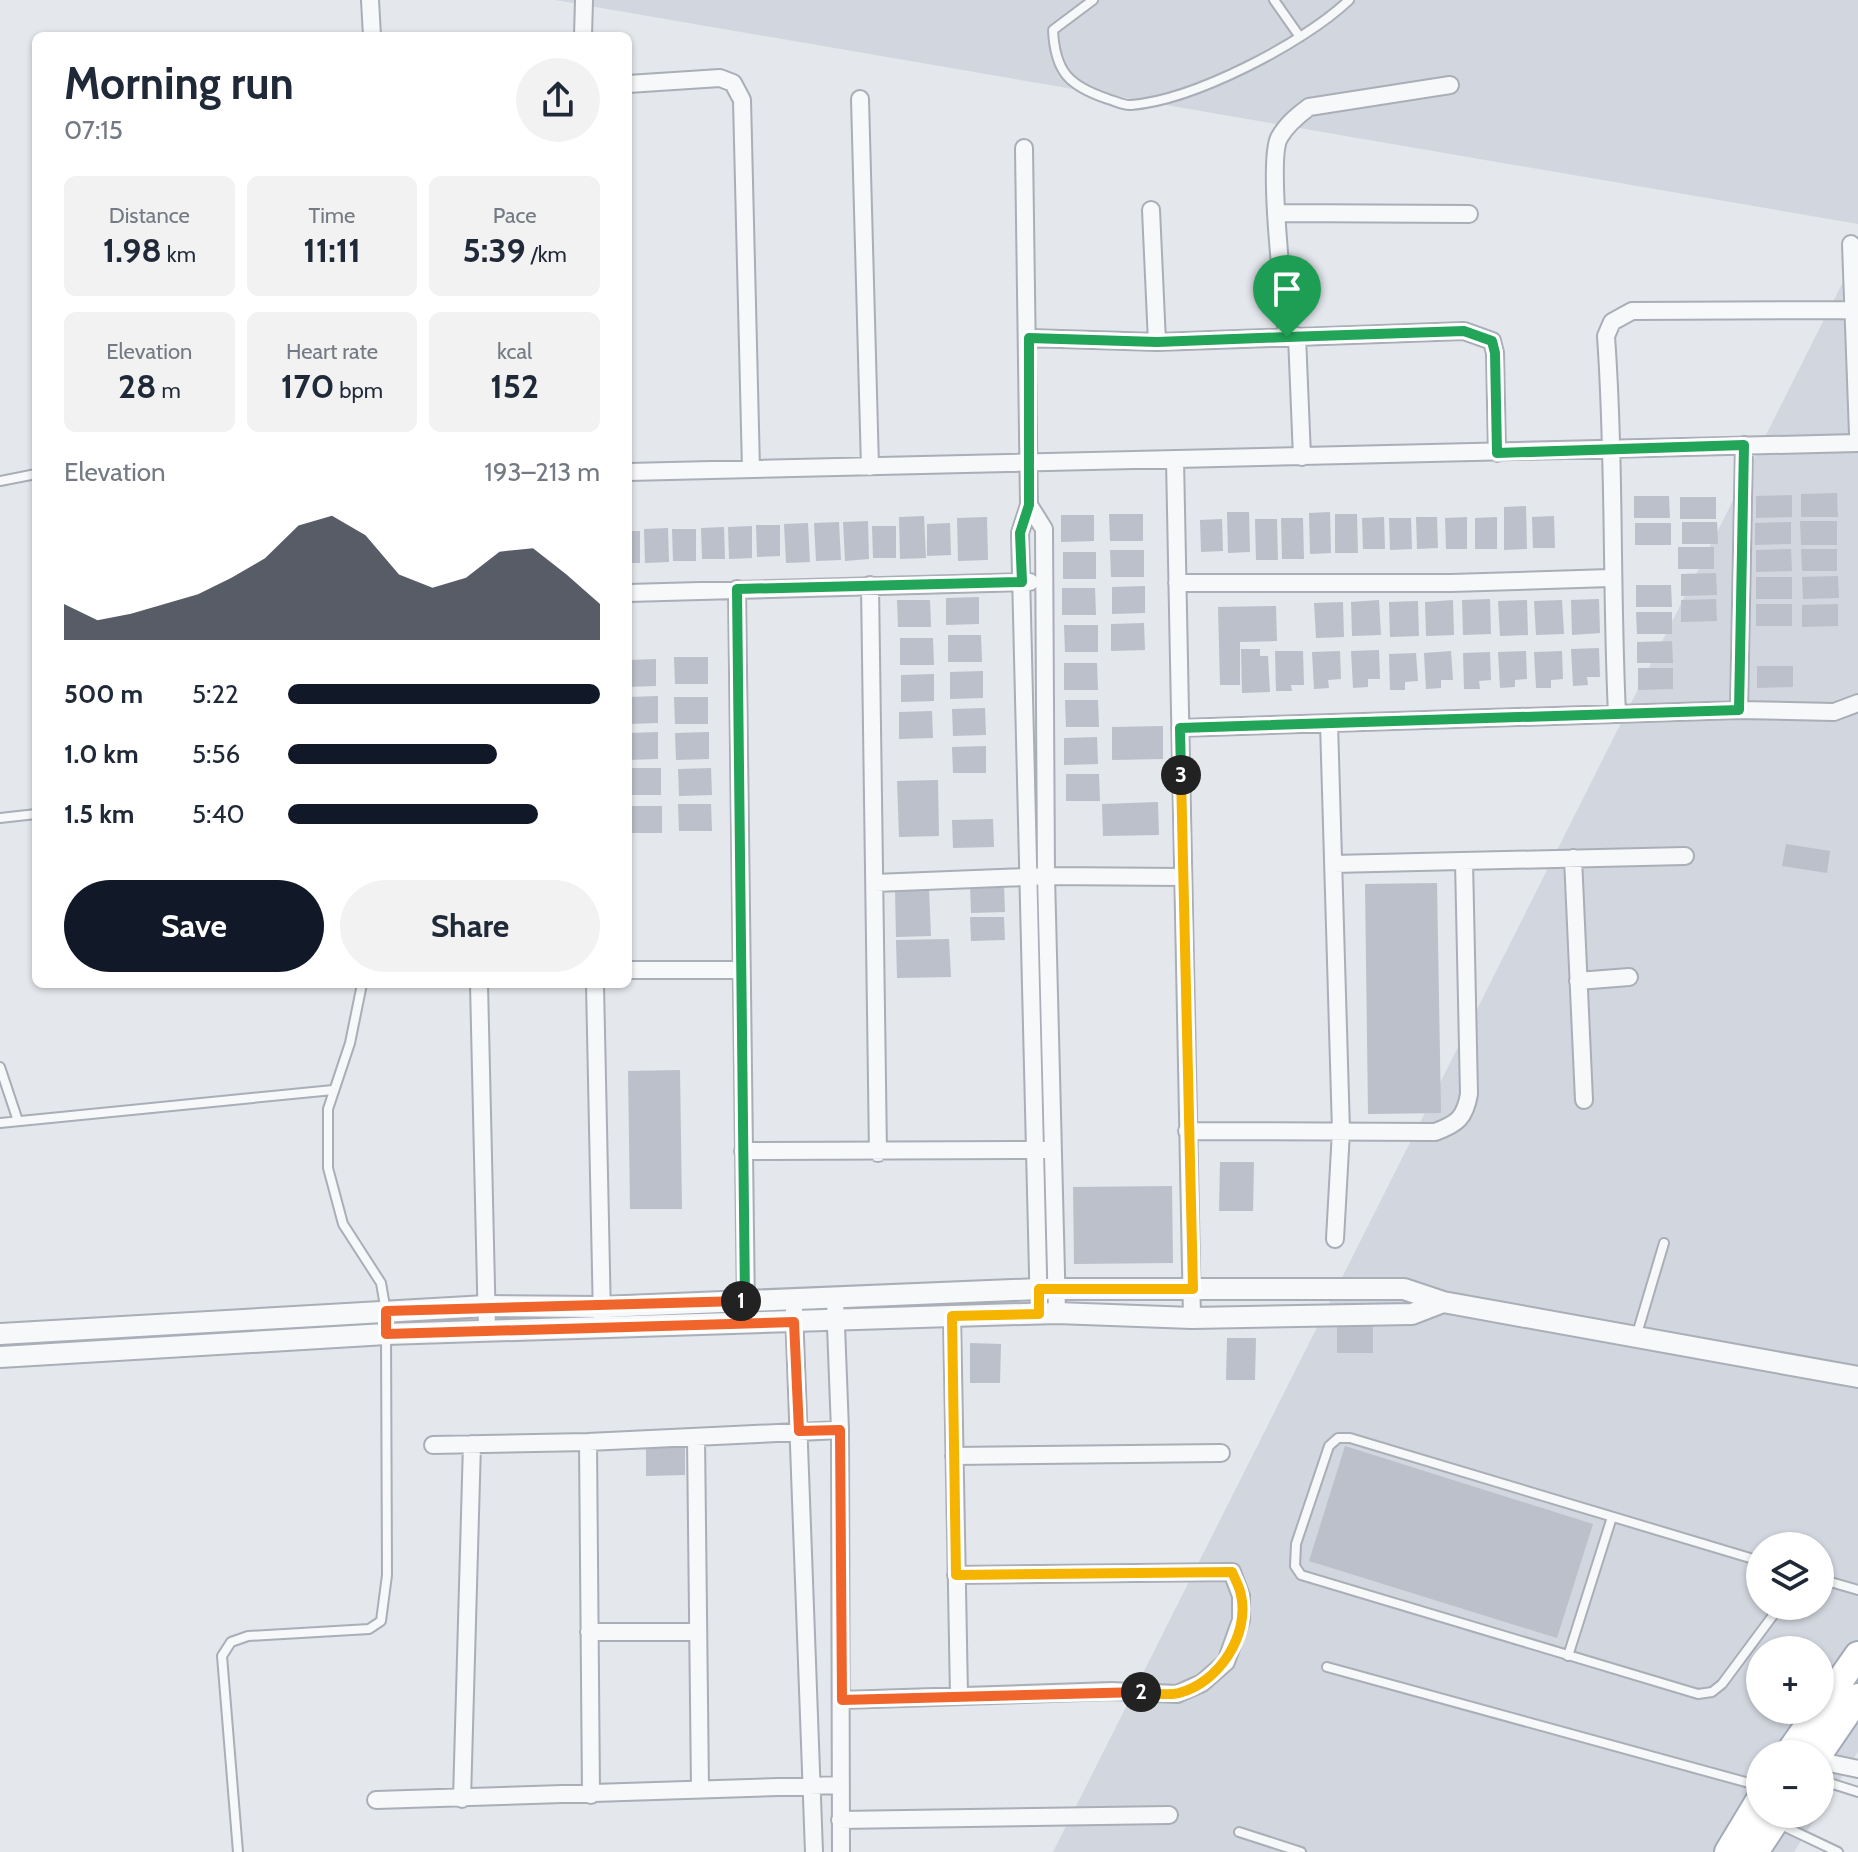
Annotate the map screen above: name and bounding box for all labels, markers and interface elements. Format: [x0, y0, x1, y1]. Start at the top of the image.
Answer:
text: Morning run [64, 57, 294, 110]
button: share [516, 58, 600, 142]
text: 07:15 [64, 114, 123, 146]
text: Distance [109, 202, 190, 229]
text: Time [309, 202, 355, 229]
text: Pace [493, 202, 537, 229]
text: 1.98 [103, 229, 162, 271]
text: 11:11 [303, 229, 361, 271]
text: 5:39 [462, 229, 526, 271]
text: km [162, 241, 196, 268]
text: /km [526, 241, 567, 268]
pin [1253, 255, 1321, 337]
icon: arrive [1265, 267, 1309, 311]
text: Elevation [106, 338, 192, 365]
text: Heart rate [286, 338, 378, 365]
text: kcal [497, 338, 532, 365]
text: 28 [118, 365, 156, 407]
text: 170 [281, 365, 334, 407]
text: 152 [490, 365, 539, 407]
text: m [156, 377, 181, 404]
text: bpm [334, 377, 383, 404]
text: Elevation [64, 456, 166, 488]
text: 193–213 m [484, 456, 600, 488]
text: 500 m [64, 678, 143, 710]
text: 5:22 [192, 678, 239, 710]
text: 1.0 km [64, 738, 139, 770]
text: 5:56 [192, 738, 240, 770]
pin: 3 [1161, 755, 1201, 795]
text: 3 [1175, 761, 1187, 788]
text: 1.5 km [64, 798, 134, 830]
text: 5:40 [192, 798, 245, 830]
button: Save [64, 880, 324, 972]
button: Share [340, 880, 600, 972]
pin: 1 [721, 1281, 761, 1321]
text: 1 [737, 1287, 745, 1314]
map controls [1746, 1532, 1834, 1828]
button: layers [1746, 1532, 1834, 1620]
button: + [1746, 1636, 1834, 1724]
pin: 2 [1121, 1672, 1161, 1712]
text: 2 [1135, 1678, 1147, 1705]
button: − [1746, 1740, 1834, 1828]

